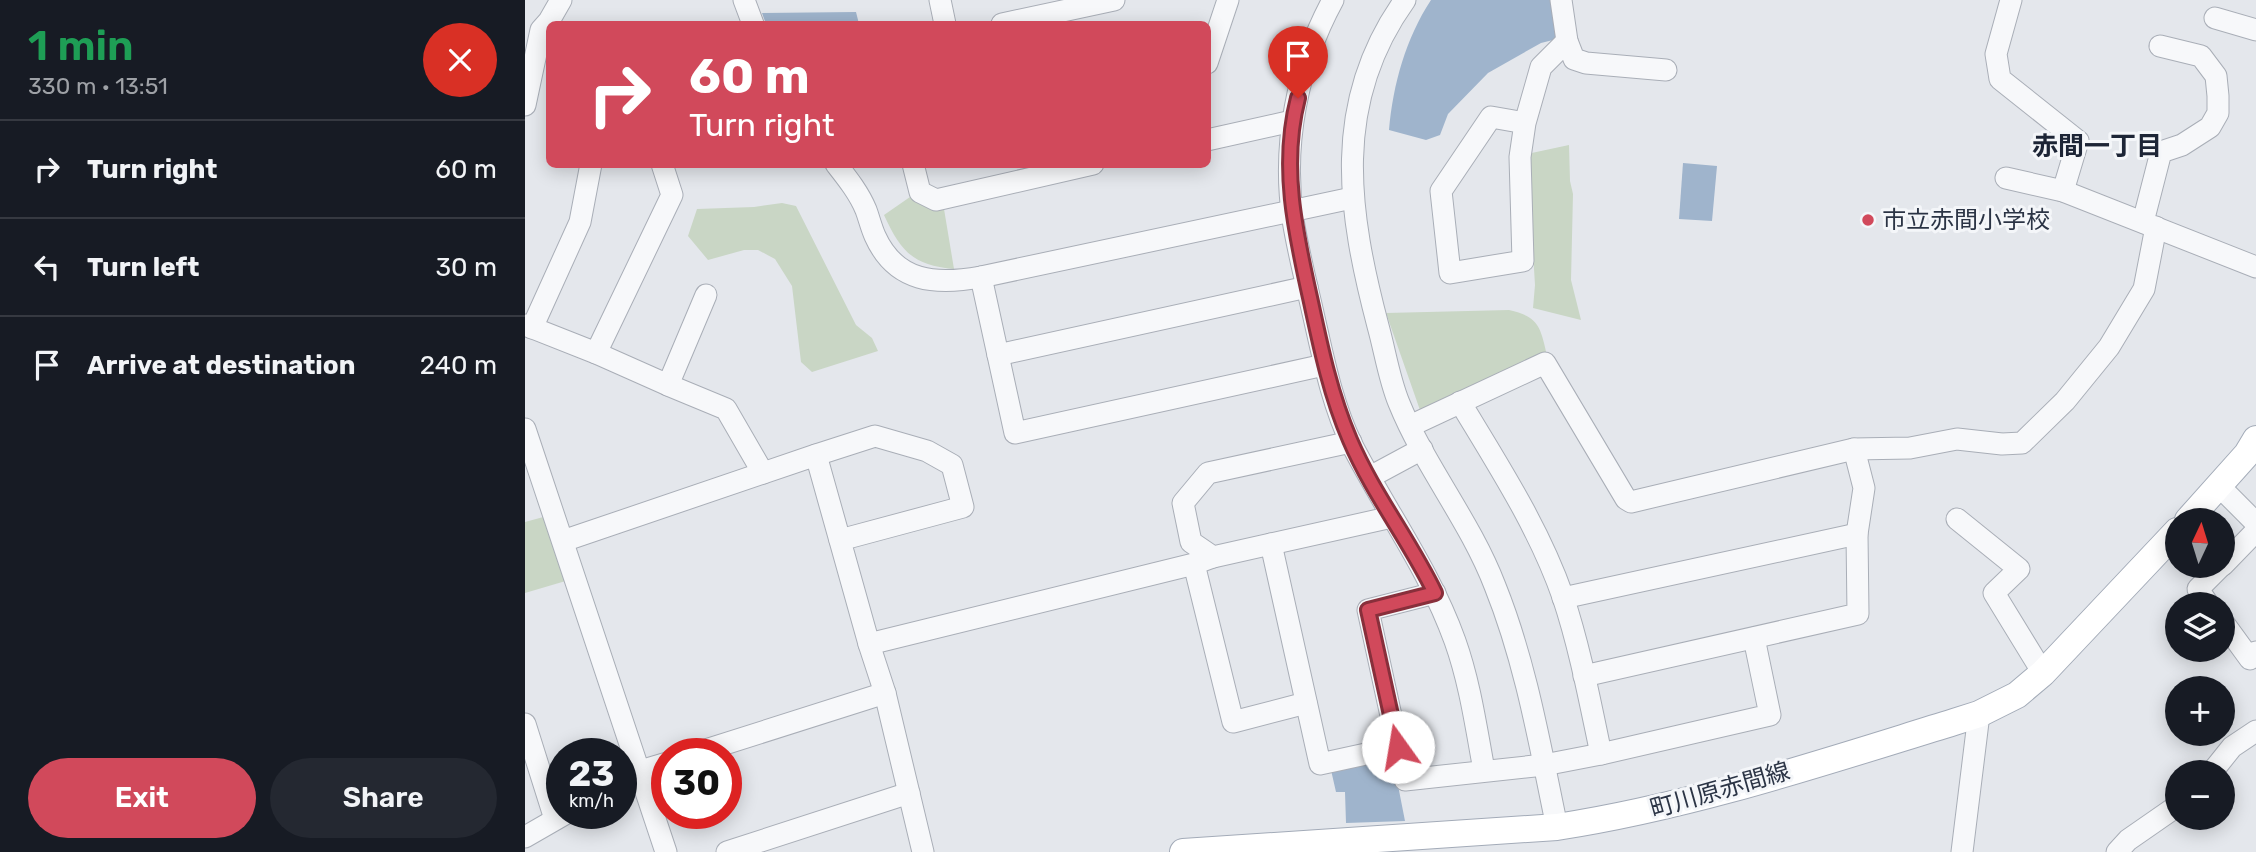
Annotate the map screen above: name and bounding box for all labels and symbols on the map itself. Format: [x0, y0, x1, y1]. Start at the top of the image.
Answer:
pin [1268, 26, 1328, 98]
district label: 赤間一丁目 [2032, 131, 2162, 162]
place label: 市立赤間小学校 [1882, 206, 2050, 234]
marker: 市立赤間小学校 [1860, 212, 1876, 228]
north arrow [2165, 508, 2235, 578]
position arrow [1361, 710, 1435, 784]
speed limit sign: 30 [651, 738, 742, 829]
street label: 町川原赤間線 [1647, 757, 1793, 823]

